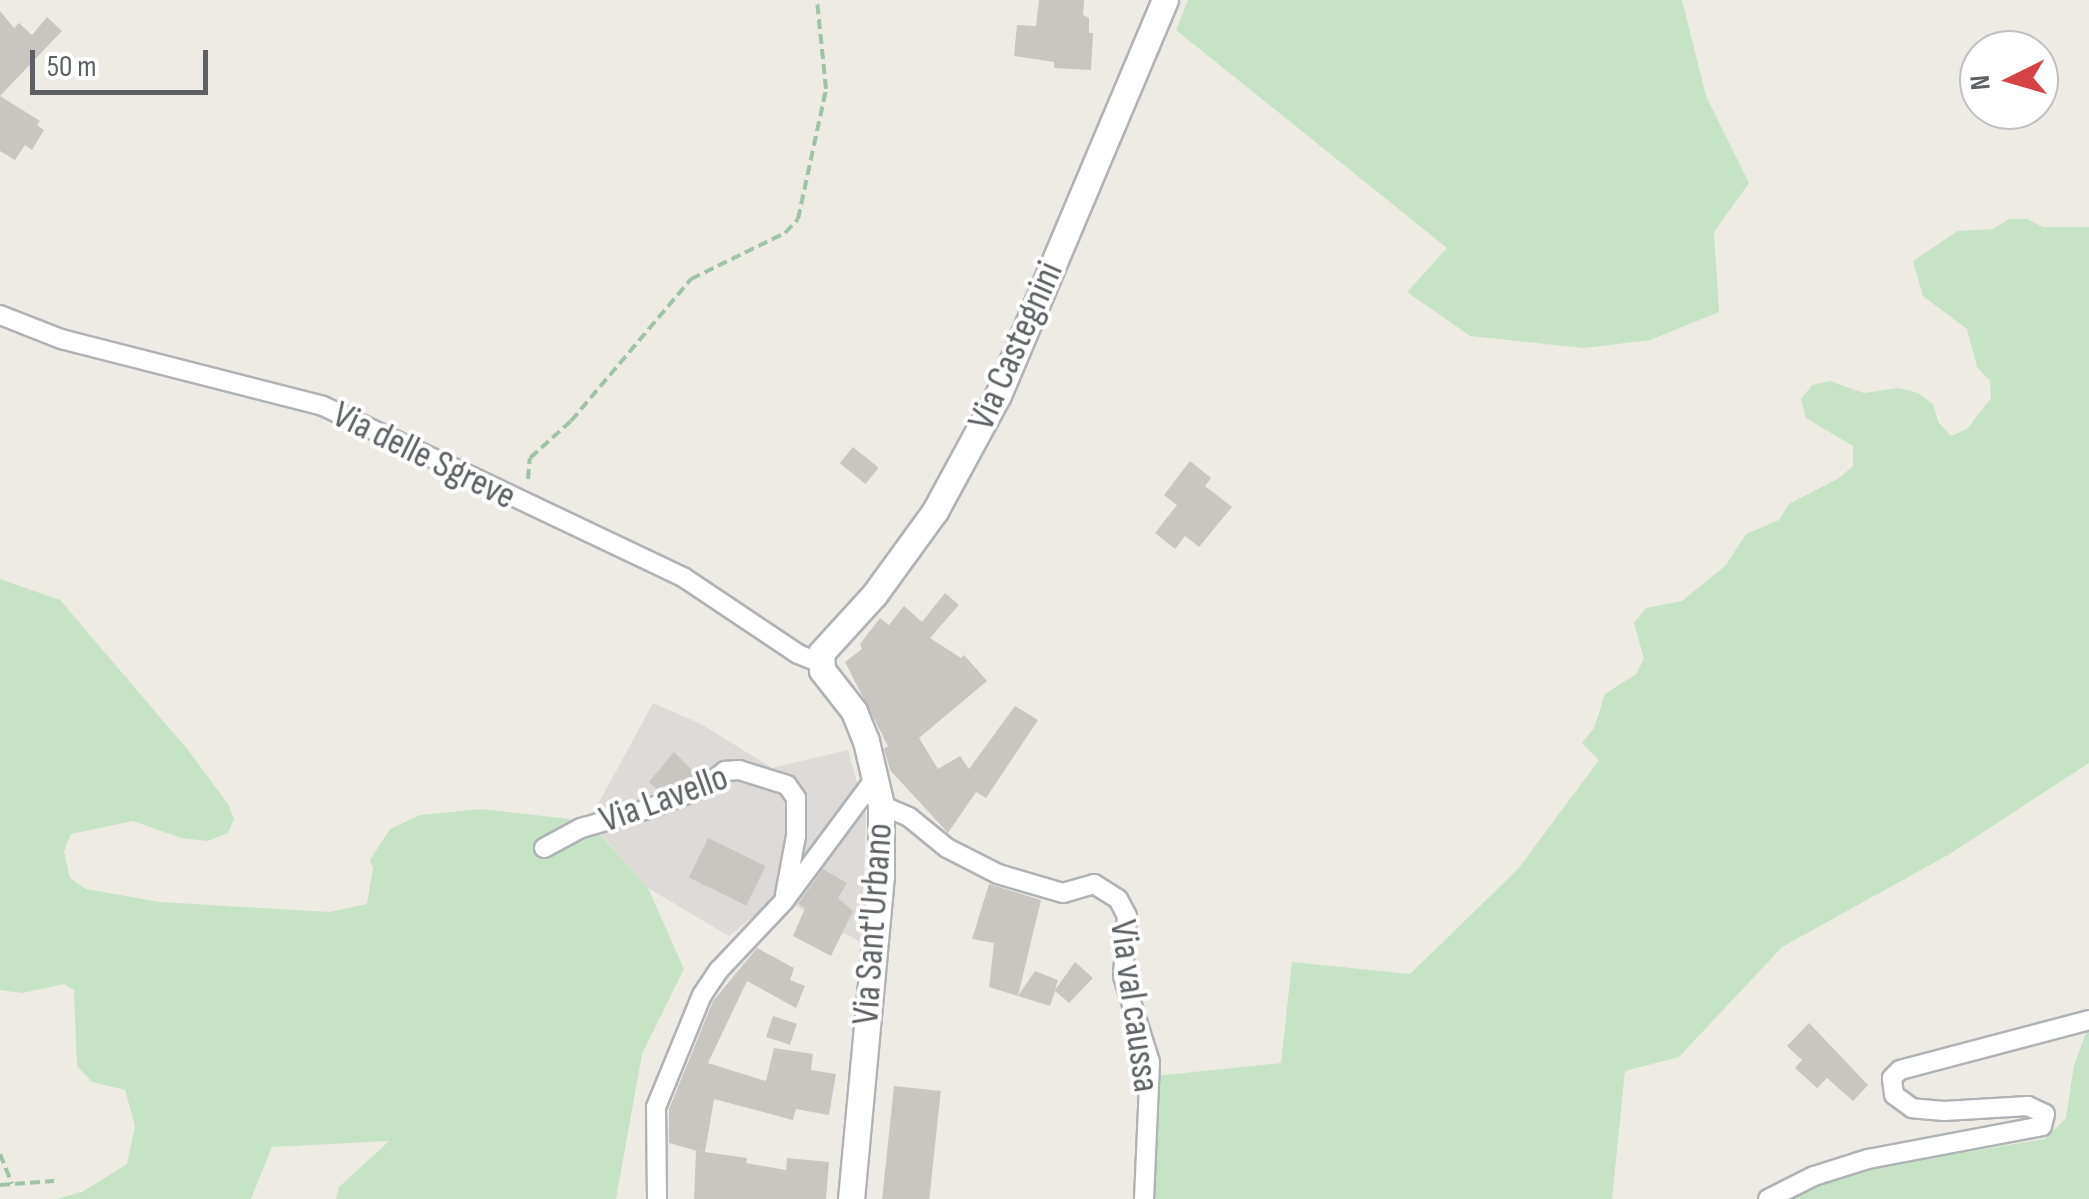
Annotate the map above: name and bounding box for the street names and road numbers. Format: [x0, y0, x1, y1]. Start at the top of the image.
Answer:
street label: Via Castegnini [959, 255, 1073, 437]
street label: Via delle Sgreve [325, 392, 523, 520]
street label: Via Lavello [594, 755, 734, 843]
street label: Via Sant'Urbano [843, 822, 903, 1026]
street label: Via val caussa [1099, 917, 1169, 1095]

